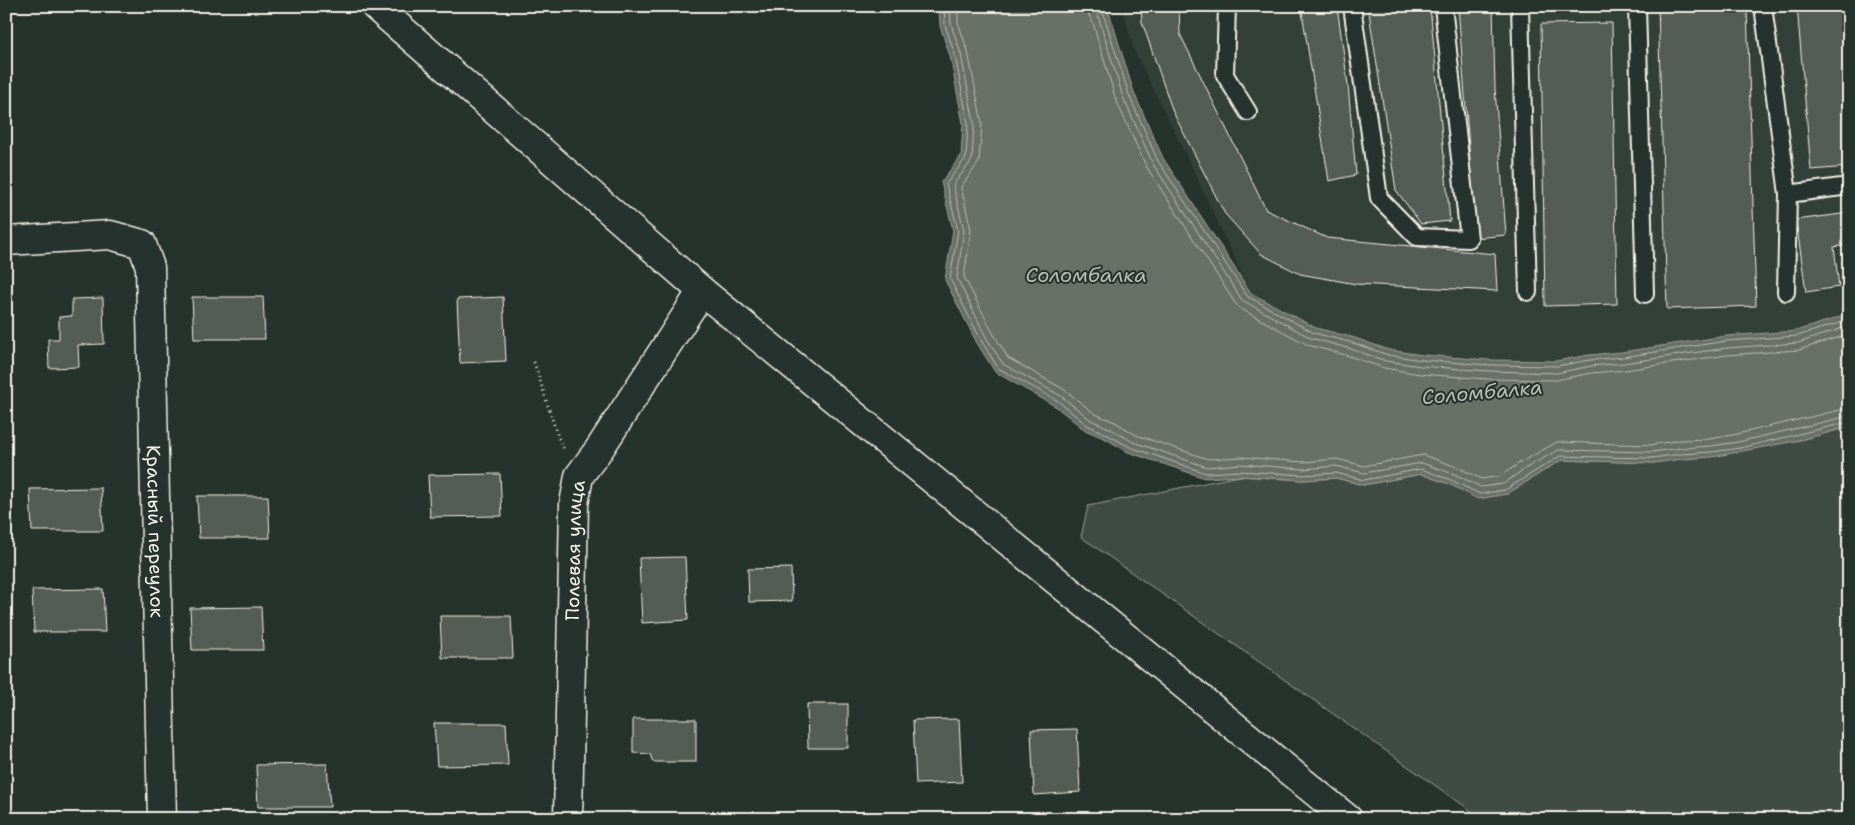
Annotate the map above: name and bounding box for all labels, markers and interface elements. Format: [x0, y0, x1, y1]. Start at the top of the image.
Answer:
water label: Соломбалка [1025, 262, 1147, 288]
water label: Соломбалка [1420, 374, 1544, 410]
street label: Красный переулок [141, 444, 170, 618]
street label: Полевая улица [560, 478, 591, 621]

